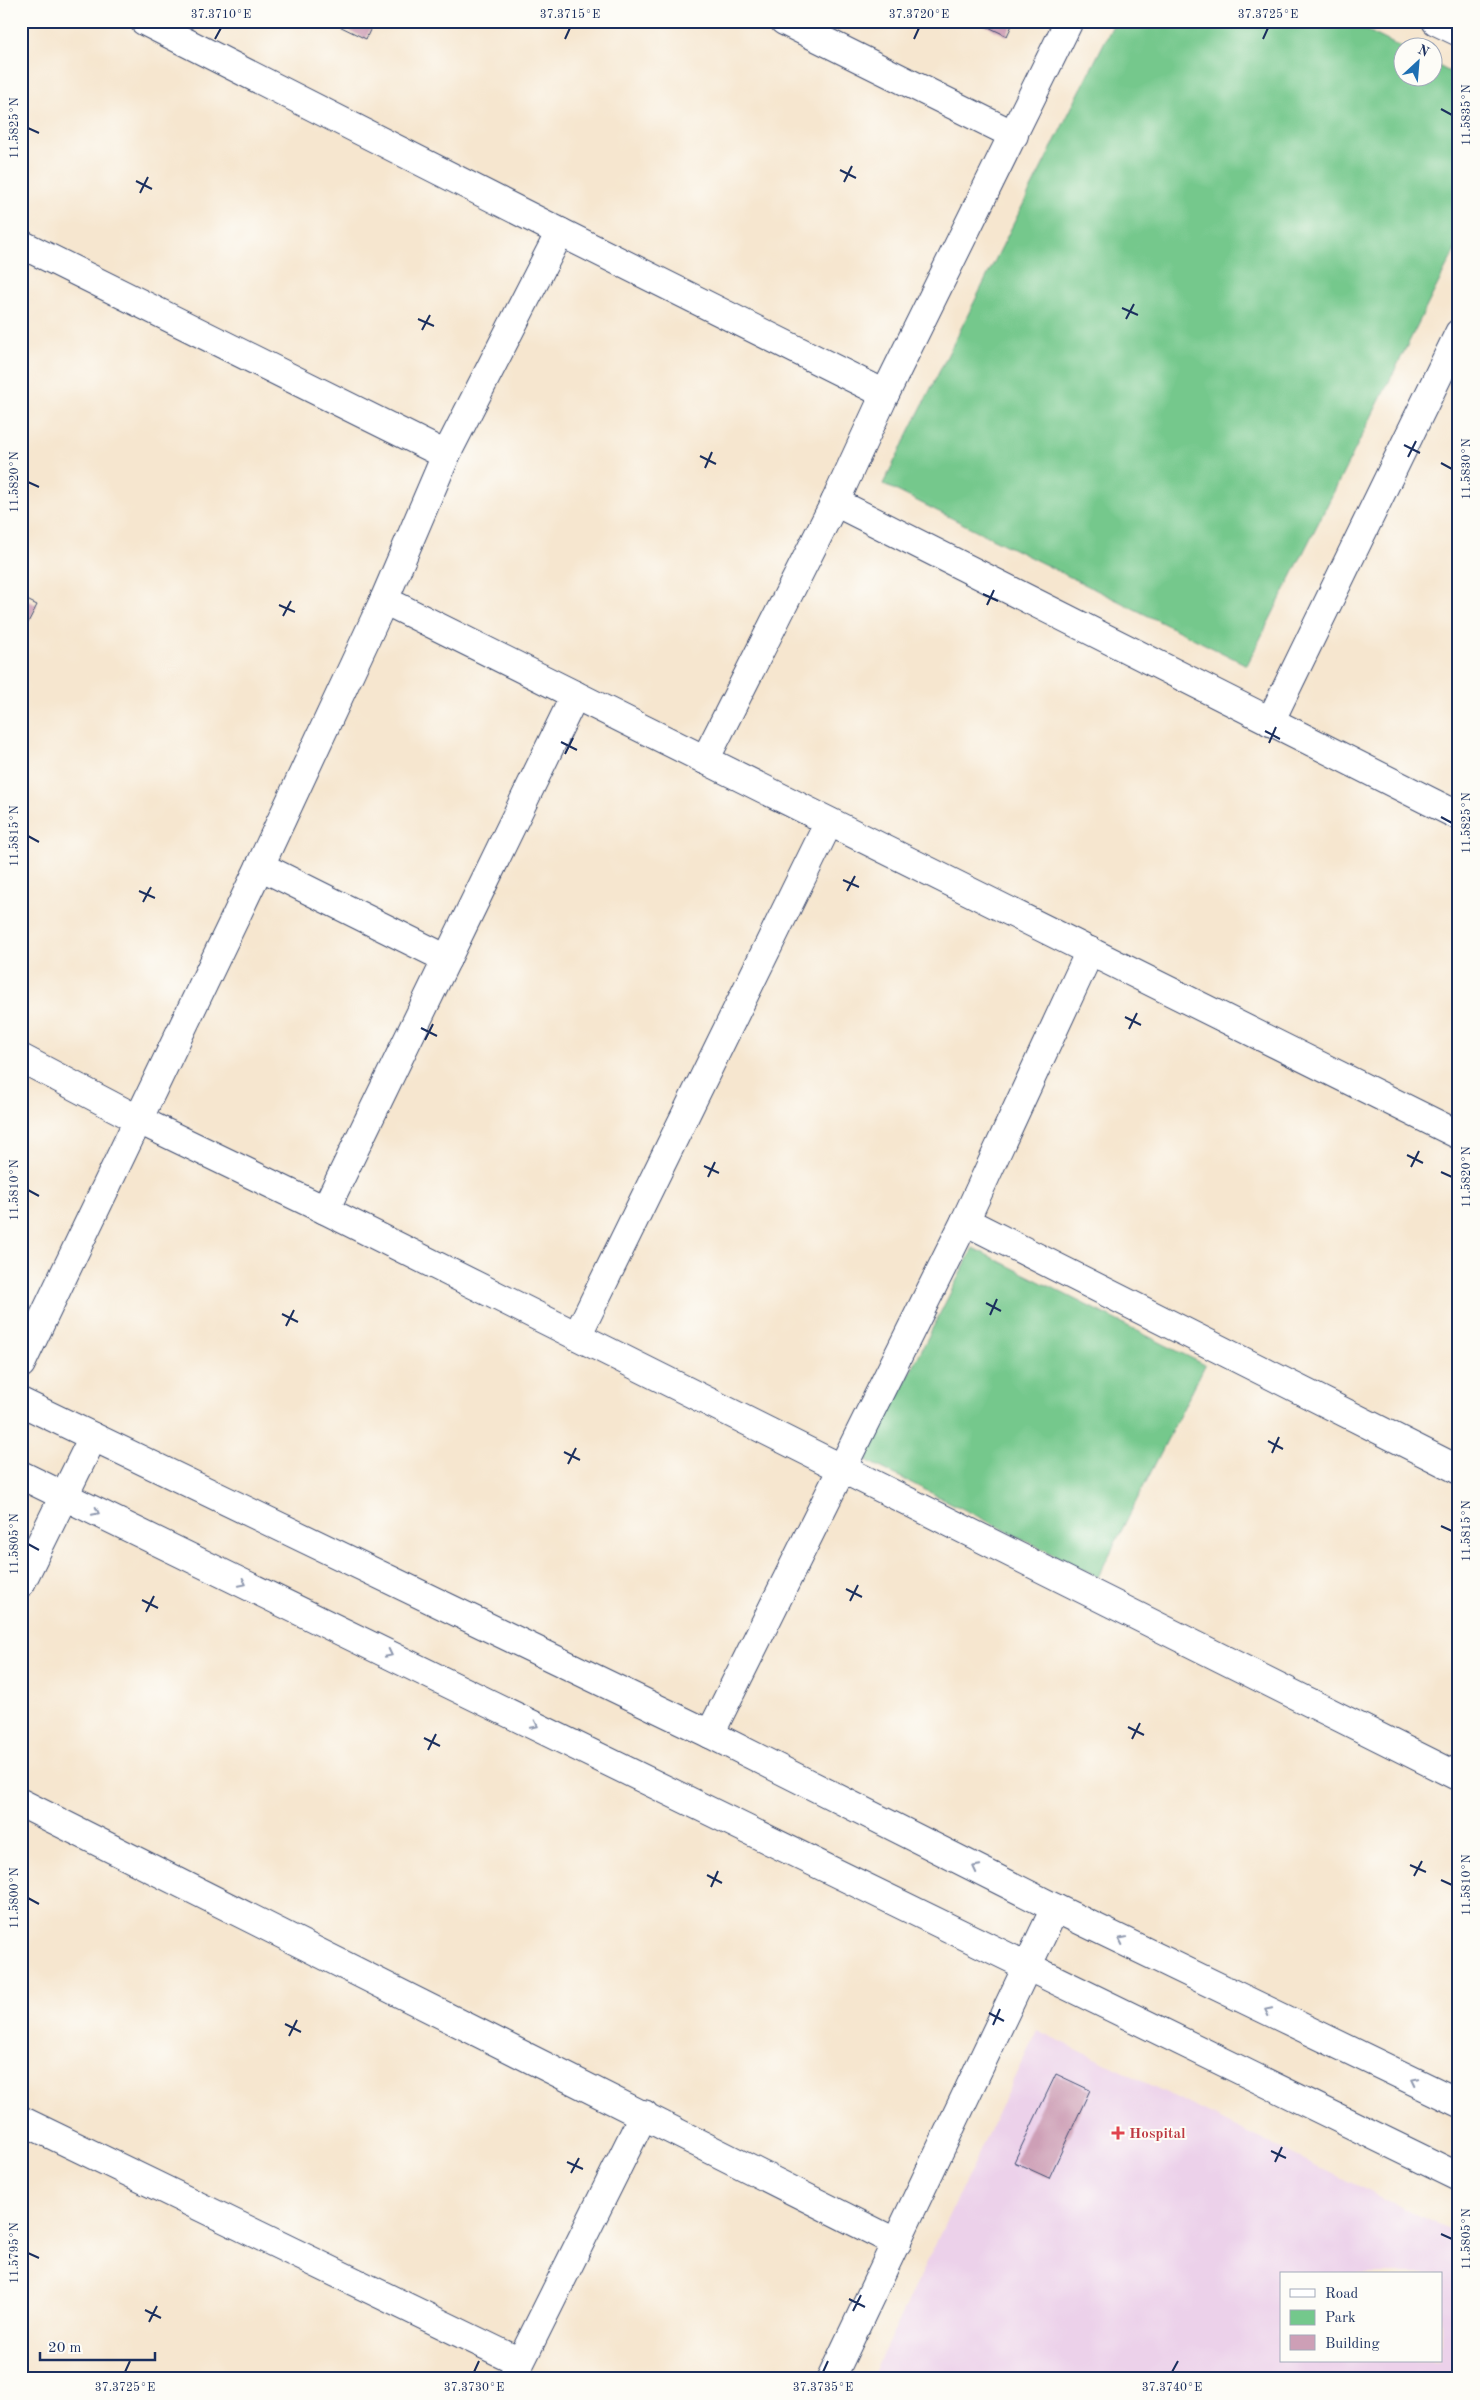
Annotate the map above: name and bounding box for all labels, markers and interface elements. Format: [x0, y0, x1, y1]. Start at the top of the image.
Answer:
text: 37.3715°E [540, 8, 600, 21]
text: 37.3725°E [1238, 8, 1298, 21]
text: 37.3710°E [191, 9, 251, 21]
text: 37.3720°E [889, 9, 949, 21]
north arrow [1392, 38, 1442, 88]
text: N [1415, 43, 1431, 60]
text: 11.5835°N [1460, 84, 1473, 146]
text: 11.5825°N [8, 97, 21, 159]
text: 11.5830°N [1460, 438, 1473, 500]
text: 11.5820°N [8, 451, 21, 513]
text: 11.5825°N [1460, 792, 1473, 854]
text: 11.5815°N [8, 805, 21, 867]
text: 11.5820°N [1460, 1146, 1473, 1208]
text: 11.5810°N [8, 1159, 21, 1221]
text: 11.5815°N [1460, 1500, 1473, 1562]
one-way arrow [91, 1506, 100, 1516]
text: 11.5805°N [8, 1513, 21, 1575]
one-way arrow [237, 1577, 246, 1587]
one-way arrow [384, 1648, 393, 1658]
one-way arrow [530, 1719, 539, 1729]
text: 11.5810°N [1460, 1854, 1473, 1916]
one-way arrow [973, 1864, 982, 1874]
text: 11.5800°N [8, 1867, 21, 1929]
one-way arrow [1118, 1936, 1127, 1947]
one-way arrow [1265, 2007, 1274, 2017]
one-way arrow [1411, 2077, 1420, 2088]
marker: Hospital [1111, 2126, 1125, 2140]
place label: Hospital [1129, 2127, 1186, 2142]
text: 11.5805°N [1460, 2208, 1473, 2270]
text: 11.5795°N [8, 2222, 21, 2284]
legend [1280, 2272, 1442, 2362]
text: Road [1325, 2287, 1359, 2302]
text: Park [1325, 2311, 1356, 2326]
scale bar [40, 2330, 155, 2362]
text: Building [1325, 2337, 1380, 2352]
text: 20 m [48, 2341, 82, 2356]
text: 37.3725°E [95, 2381, 155, 2394]
text: 37.3735°E [793, 2381, 853, 2394]
text: 37.3730°E [444, 2382, 504, 2394]
text: 37.3740°E [1142, 2382, 1202, 2394]

